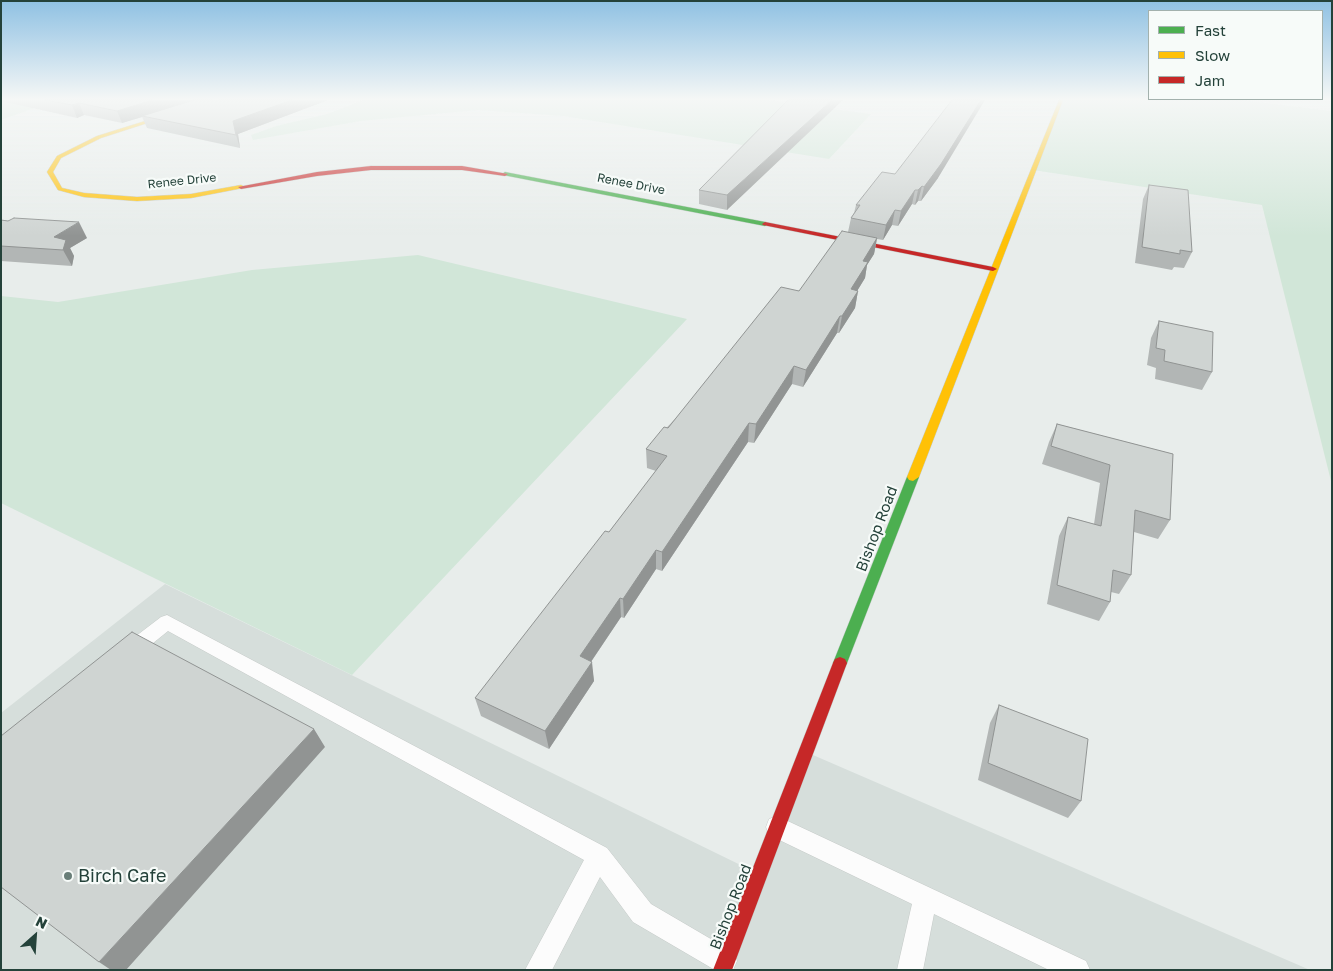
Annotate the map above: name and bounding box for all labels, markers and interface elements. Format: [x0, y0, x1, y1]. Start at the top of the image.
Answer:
legend [1148, 10, 1323, 100]
text: Fast [1195, 21, 1226, 39]
text: Slow [1195, 46, 1230, 64]
text: Jam [1195, 71, 1225, 89]
street label: Renee Drive [147, 170, 217, 192]
street label: Renee Drive [596, 170, 666, 198]
street label: Bishop Road [852, 484, 902, 574]
street label: Bishop Road [706, 862, 756, 952]
place label: Birch Cafe [78, 865, 166, 887]
marker: Birch Cafe [62, 870, 74, 882]
north arrow [10, 911, 60, 961]
text: N [33, 912, 50, 932]

